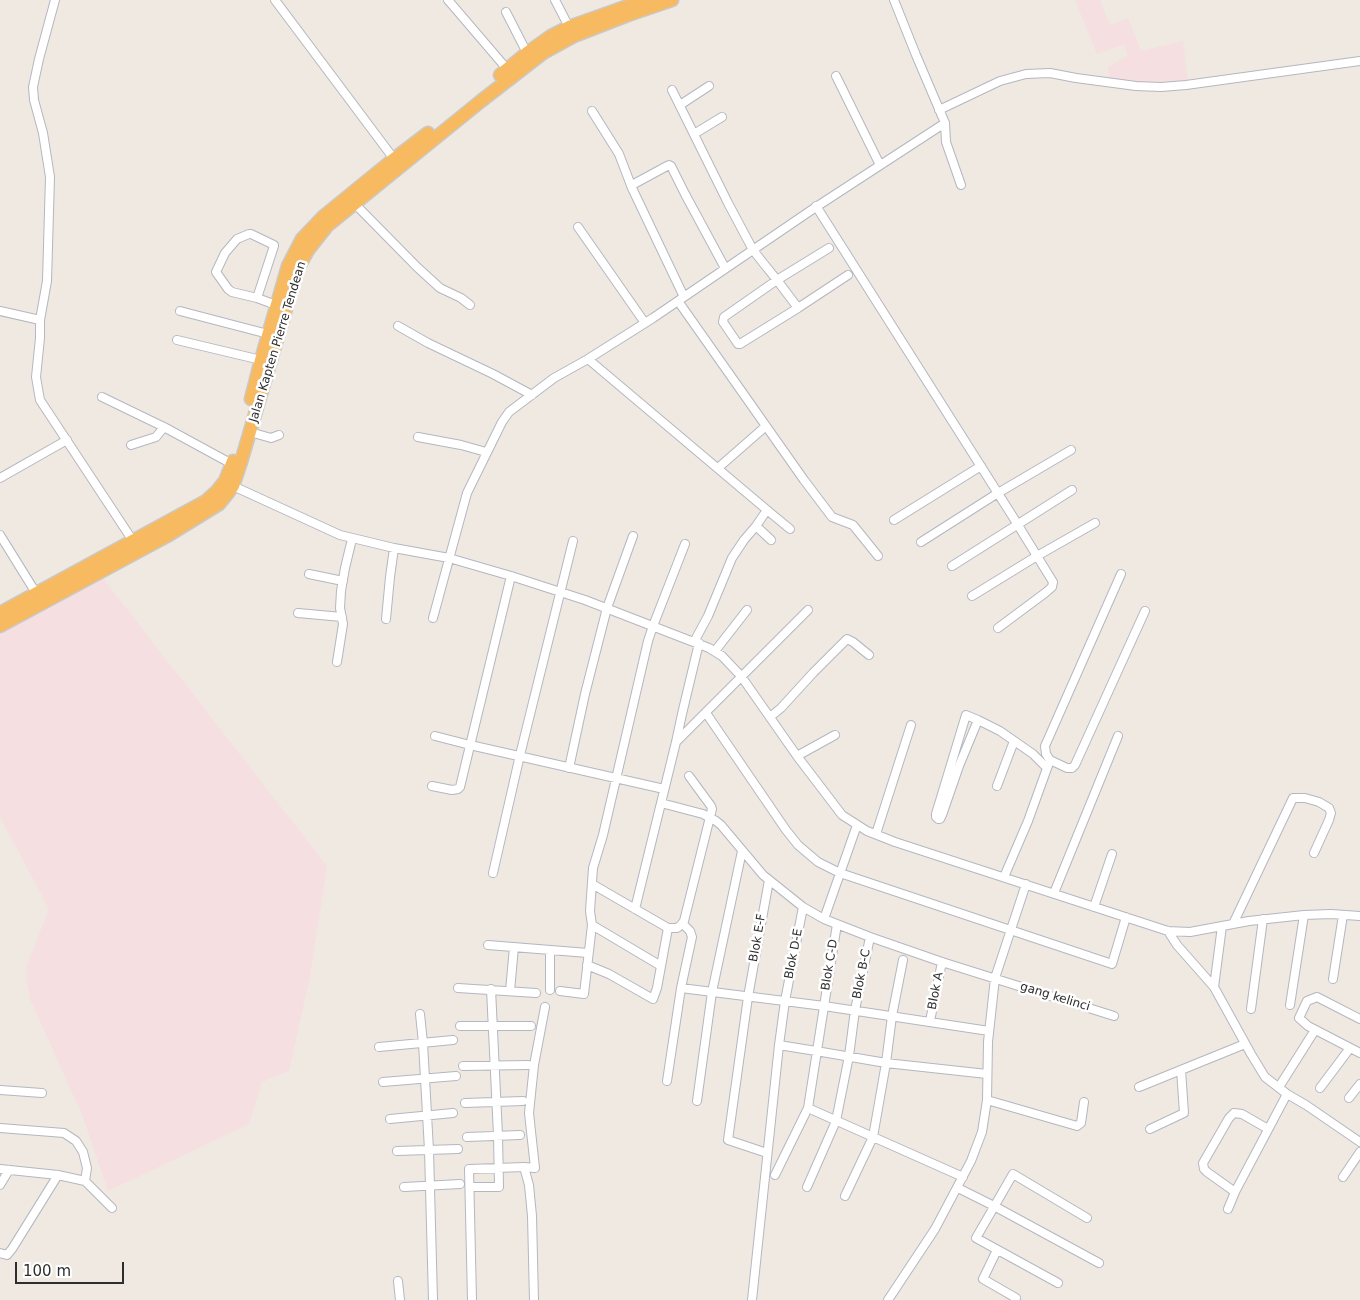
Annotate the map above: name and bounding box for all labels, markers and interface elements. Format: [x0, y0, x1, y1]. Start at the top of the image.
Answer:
street label: Jalan Kapten Pierre Tendean [247, 260, 309, 424]
street label: Blok E-F [747, 913, 769, 963]
street label: Blok D-E [782, 928, 806, 980]
street label: Blok C-D [819, 938, 841, 992]
street label: Blok B-C [850, 948, 874, 1000]
street label: Blok A [925, 971, 947, 1011]
street label: gang kelinci [1018, 980, 1092, 1014]
scale bar [18, 1252, 126, 1284]
text: 100 m [23, 1262, 71, 1280]

